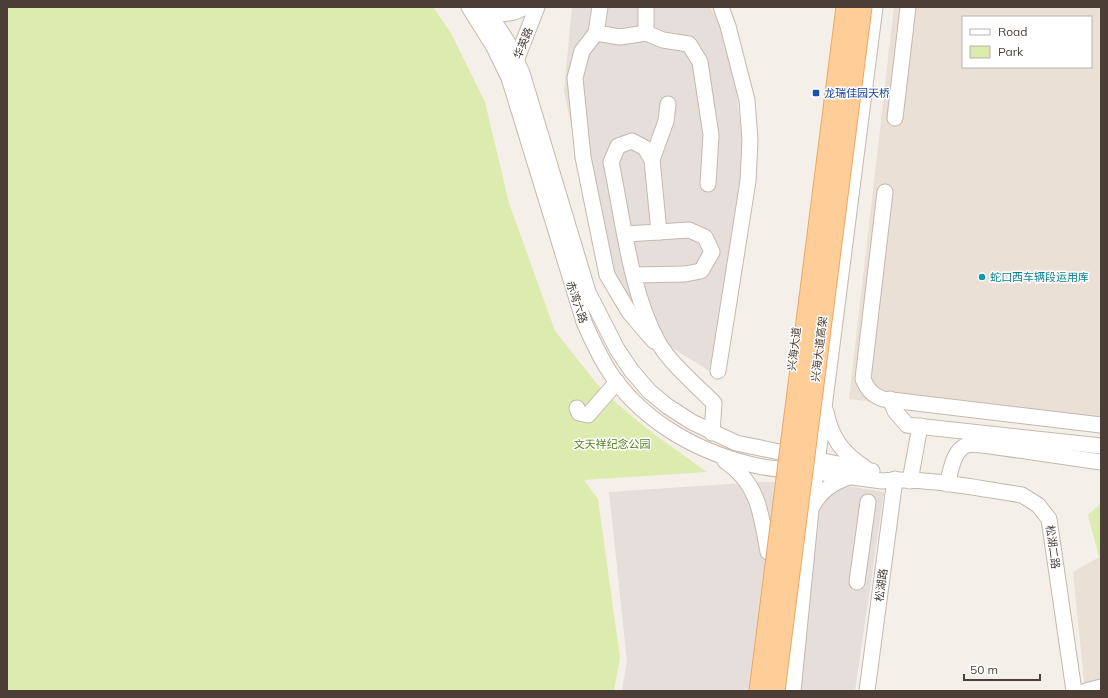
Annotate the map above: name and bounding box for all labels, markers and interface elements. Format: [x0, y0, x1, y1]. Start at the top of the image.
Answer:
legend [962, 16, 1092, 68]
text: Road [998, 24, 1027, 39]
street label: 华英路 [510, 25, 536, 61]
text: Park [998, 44, 1024, 59]
place label: 龙瑞佳园天桥 [824, 86, 890, 100]
marker: 龙瑞佳园天桥 [811, 88, 821, 98]
place label: 蛇口西车辆段运用库 [990, 270, 1089, 284]
marker: 蛇口西车辆段运用库 [977, 272, 987, 282]
street label: 赤湾六路 [563, 279, 591, 325]
street label: 兴海大道高架 [808, 315, 830, 383]
street label: 兴海大道 [784, 326, 804, 372]
park label: 文天祥纪念公园 [574, 437, 651, 451]
street label: 松湖二路 [1043, 524, 1063, 570]
street label: 松湖路 [872, 568, 890, 602]
scale bar [964, 656, 1040, 682]
text: 50 m [970, 662, 998, 677]

